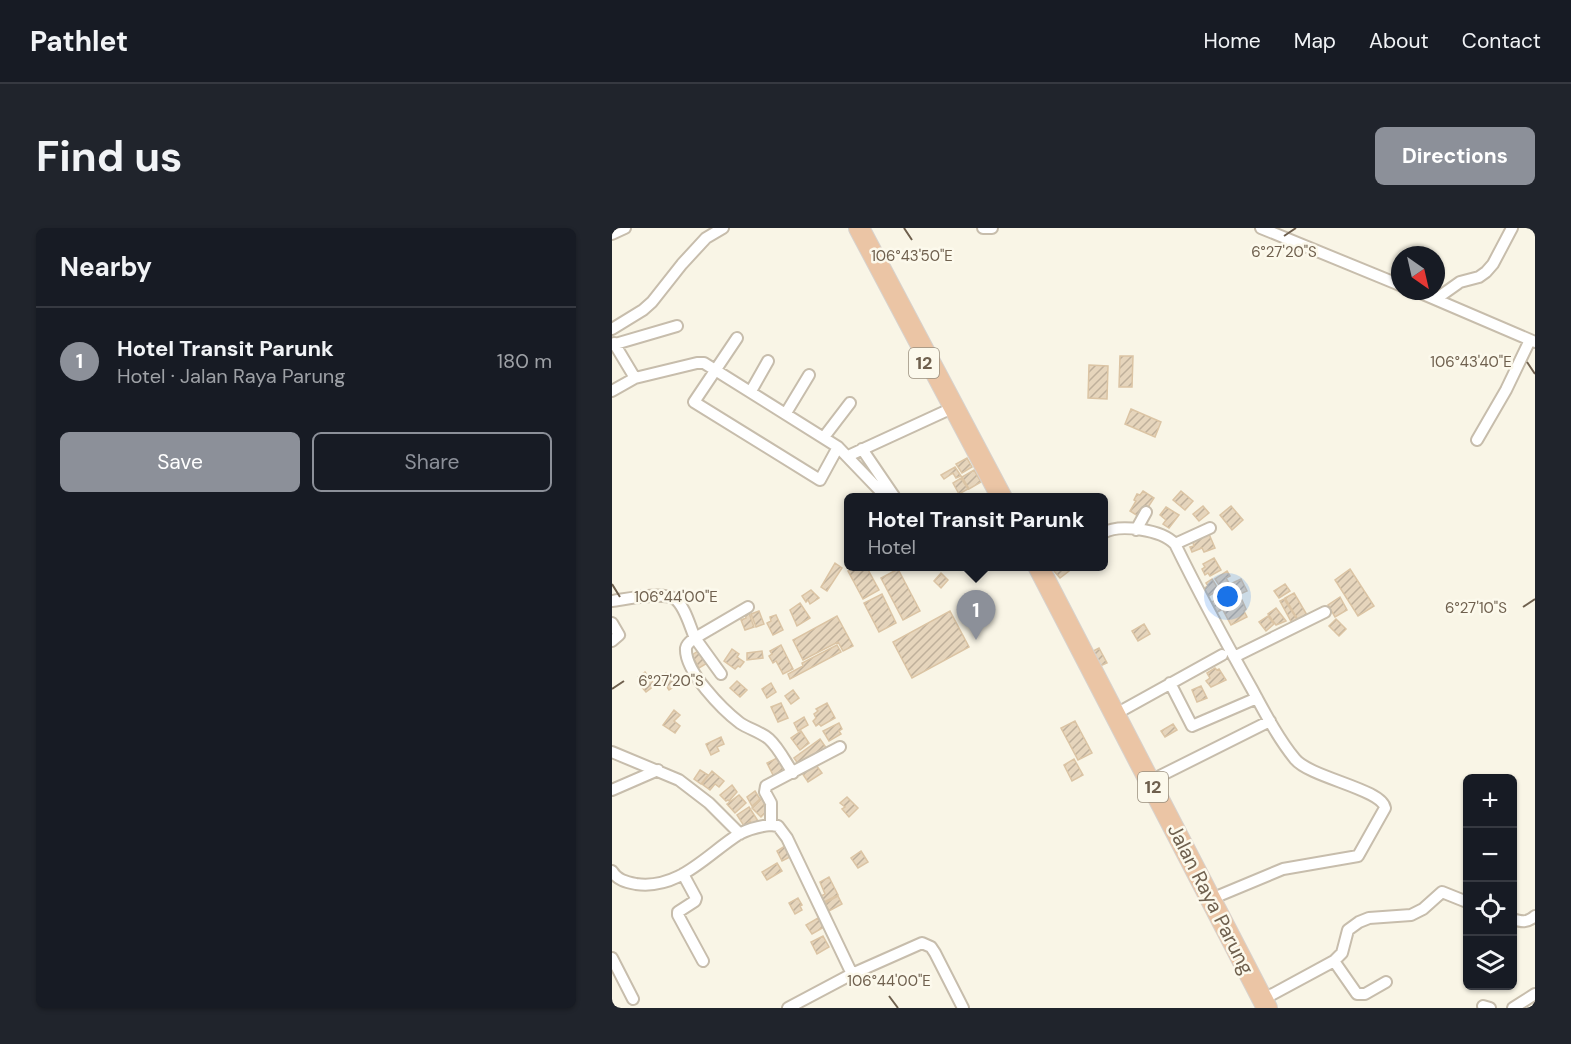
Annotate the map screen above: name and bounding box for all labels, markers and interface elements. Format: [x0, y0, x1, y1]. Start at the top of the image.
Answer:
text: Pathlet [30, 23, 128, 60]
text: Home [1203, 27, 1261, 55]
text: Map [1294, 27, 1336, 55]
text: About [1369, 27, 1429, 55]
text: Contact [1462, 27, 1541, 55]
button: Directions [1375, 127, 1535, 185]
text: Find us [36, 129, 182, 184]
text: 6°27'20"S [1251, 242, 1317, 262]
text: 106°43'50"E [871, 246, 953, 266]
north arrow [1391, 246, 1445, 300]
text: Nearby [60, 250, 152, 284]
text: Hotel Transit Parunk [117, 334, 334, 363]
text: 1 [76, 348, 83, 374]
text: 180 m [497, 348, 552, 374]
road number: 12 [909, 348, 939, 378]
text: 106°43'40"E [1430, 352, 1512, 372]
text: Hotel · Jalan Raya Parung [117, 363, 346, 389]
button: Save [60, 432, 300, 492]
button: Share [312, 432, 552, 492]
popup [844, 493, 1108, 571]
text: Hotel Transit Parunk [868, 505, 1084, 534]
text: Hotel [868, 534, 916, 560]
your location [1213, 582, 1242, 611]
text: 106°44'00"E [634, 587, 718, 607]
pin: 1 [956, 590, 996, 640]
text: 6°27'10"S [1445, 598, 1507, 618]
text: 6°27'20"S [638, 671, 704, 691]
road number: 12 [1138, 772, 1168, 802]
map controls [1463, 774, 1517, 990]
button: + [1463, 774, 1517, 828]
street label: Jalan Raya Parung [1162, 819, 1260, 979]
button: − [1463, 828, 1517, 882]
button: locate [1463, 882, 1517, 936]
button: layers [1463, 936, 1517, 990]
text: 106°44'00"E [847, 971, 931, 991]

